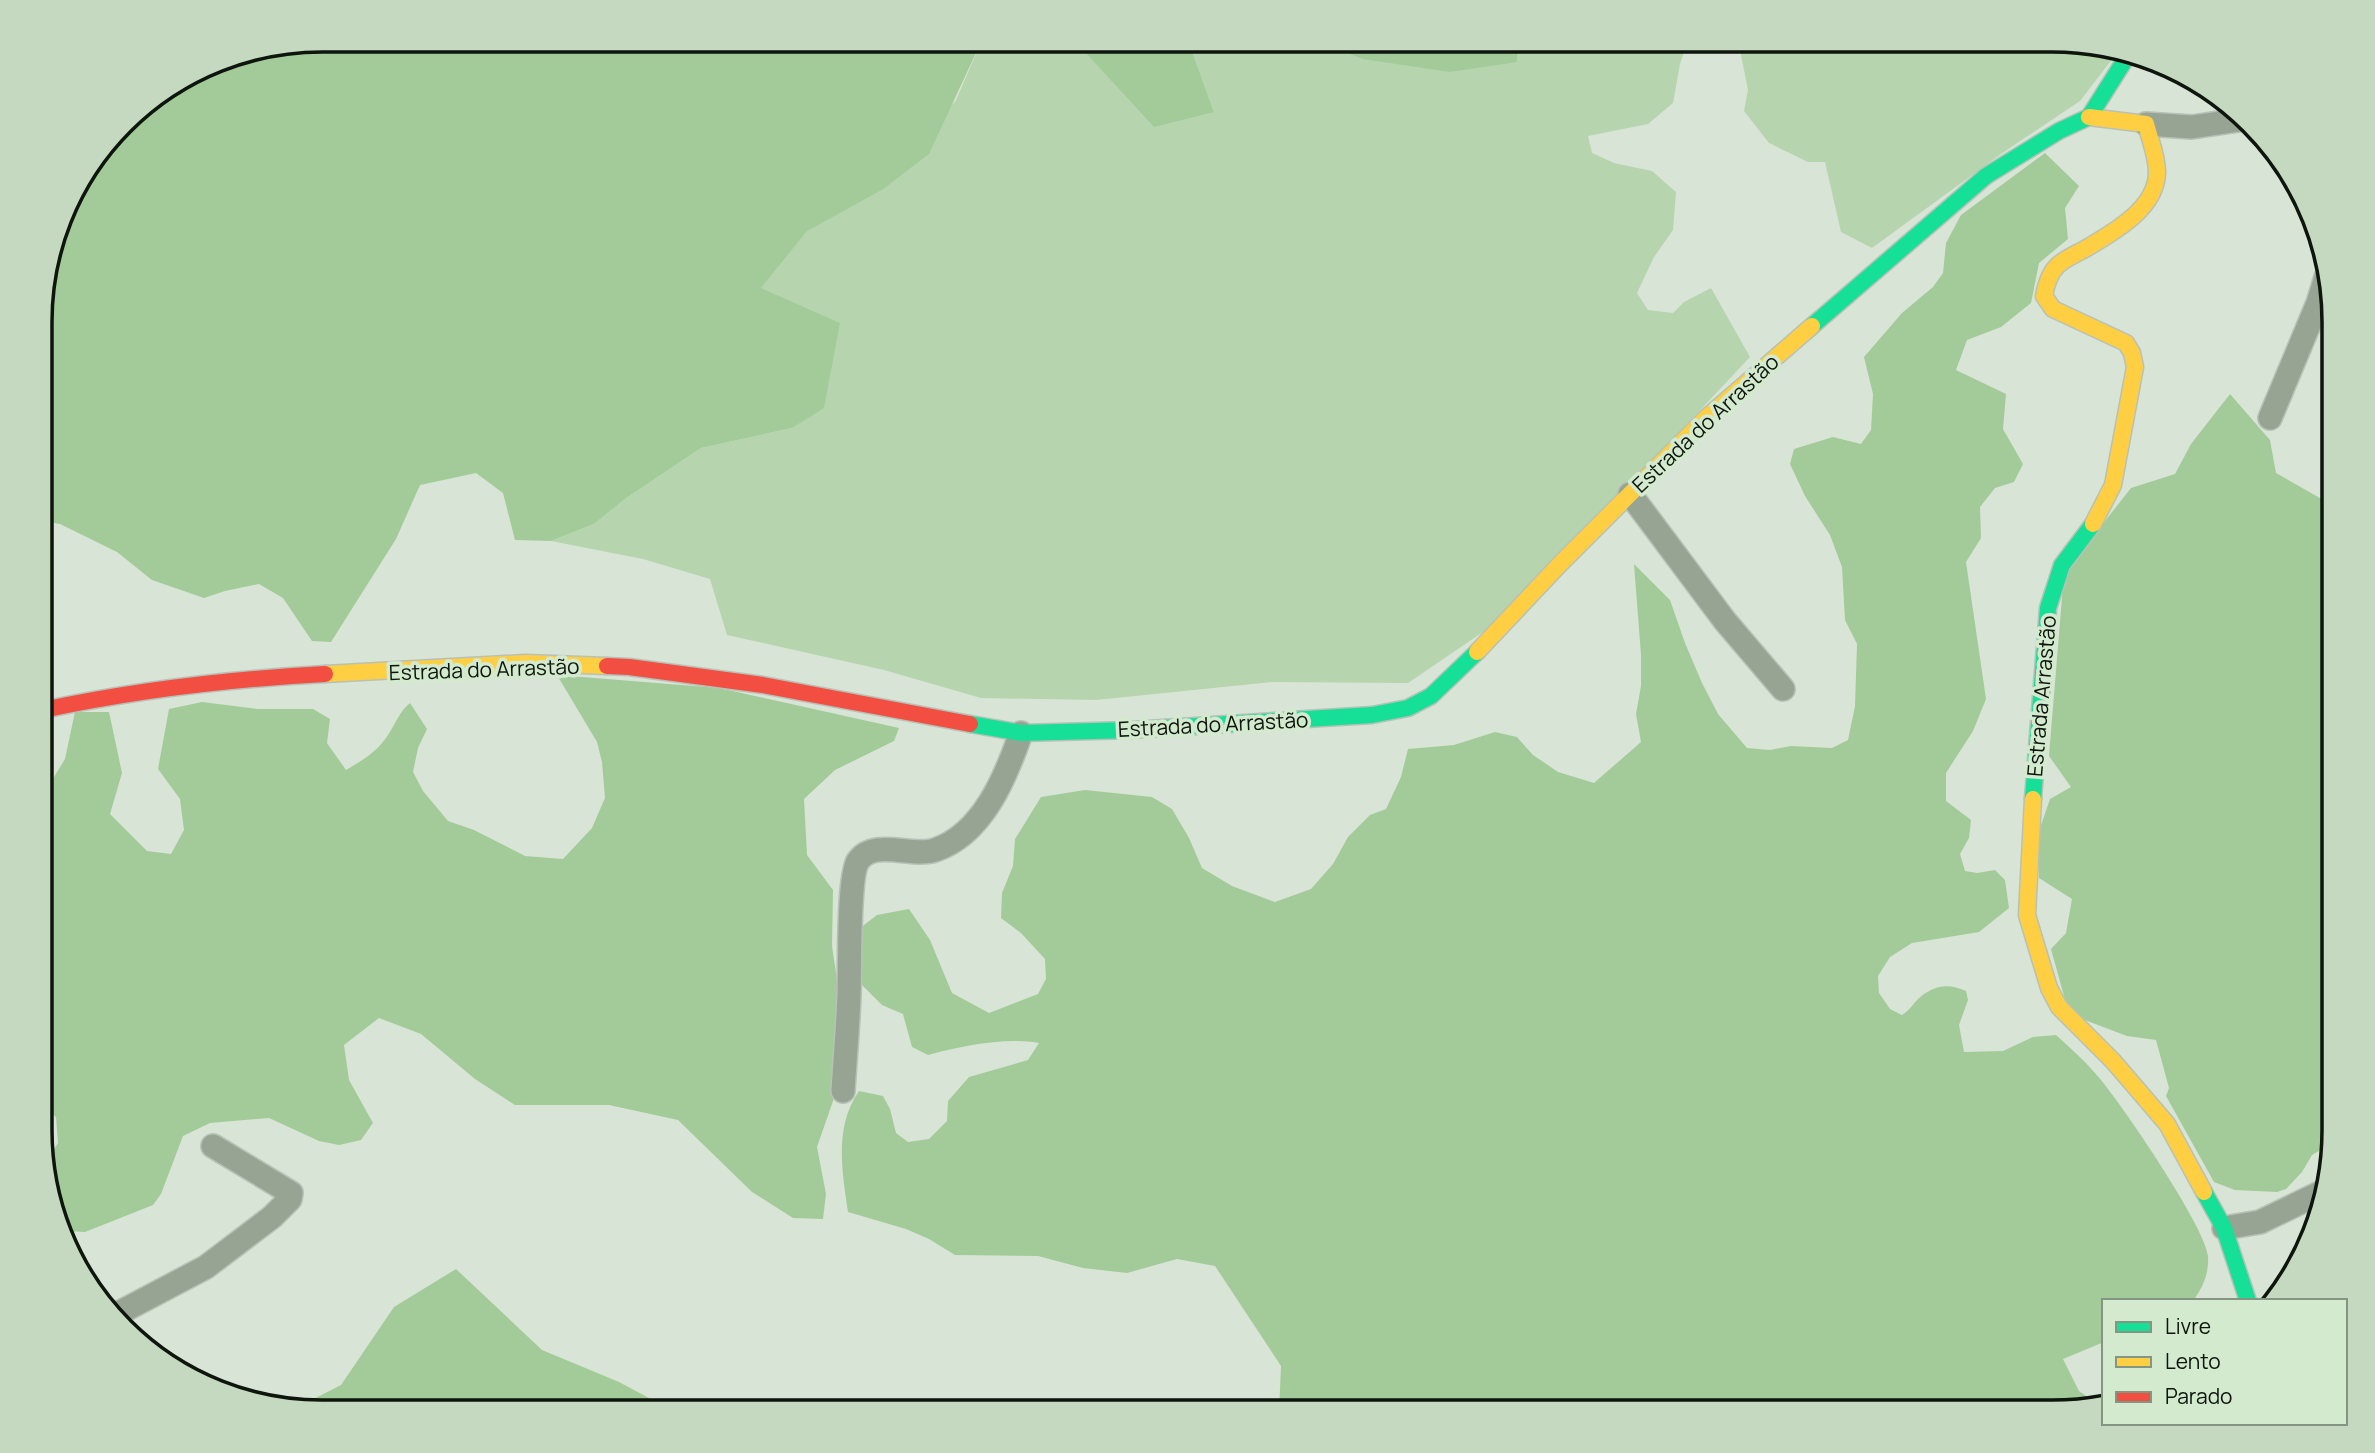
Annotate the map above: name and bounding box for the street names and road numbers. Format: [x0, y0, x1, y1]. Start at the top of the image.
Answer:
street label: Estrada do Arrastão [1626, 348, 1784, 498]
street label: Estrada Arrastão [2020, 614, 2062, 778]
street label: Estrada do Arrastão [388, 652, 580, 686]
street label: Estrada do Arrastão [1117, 705, 1309, 743]

